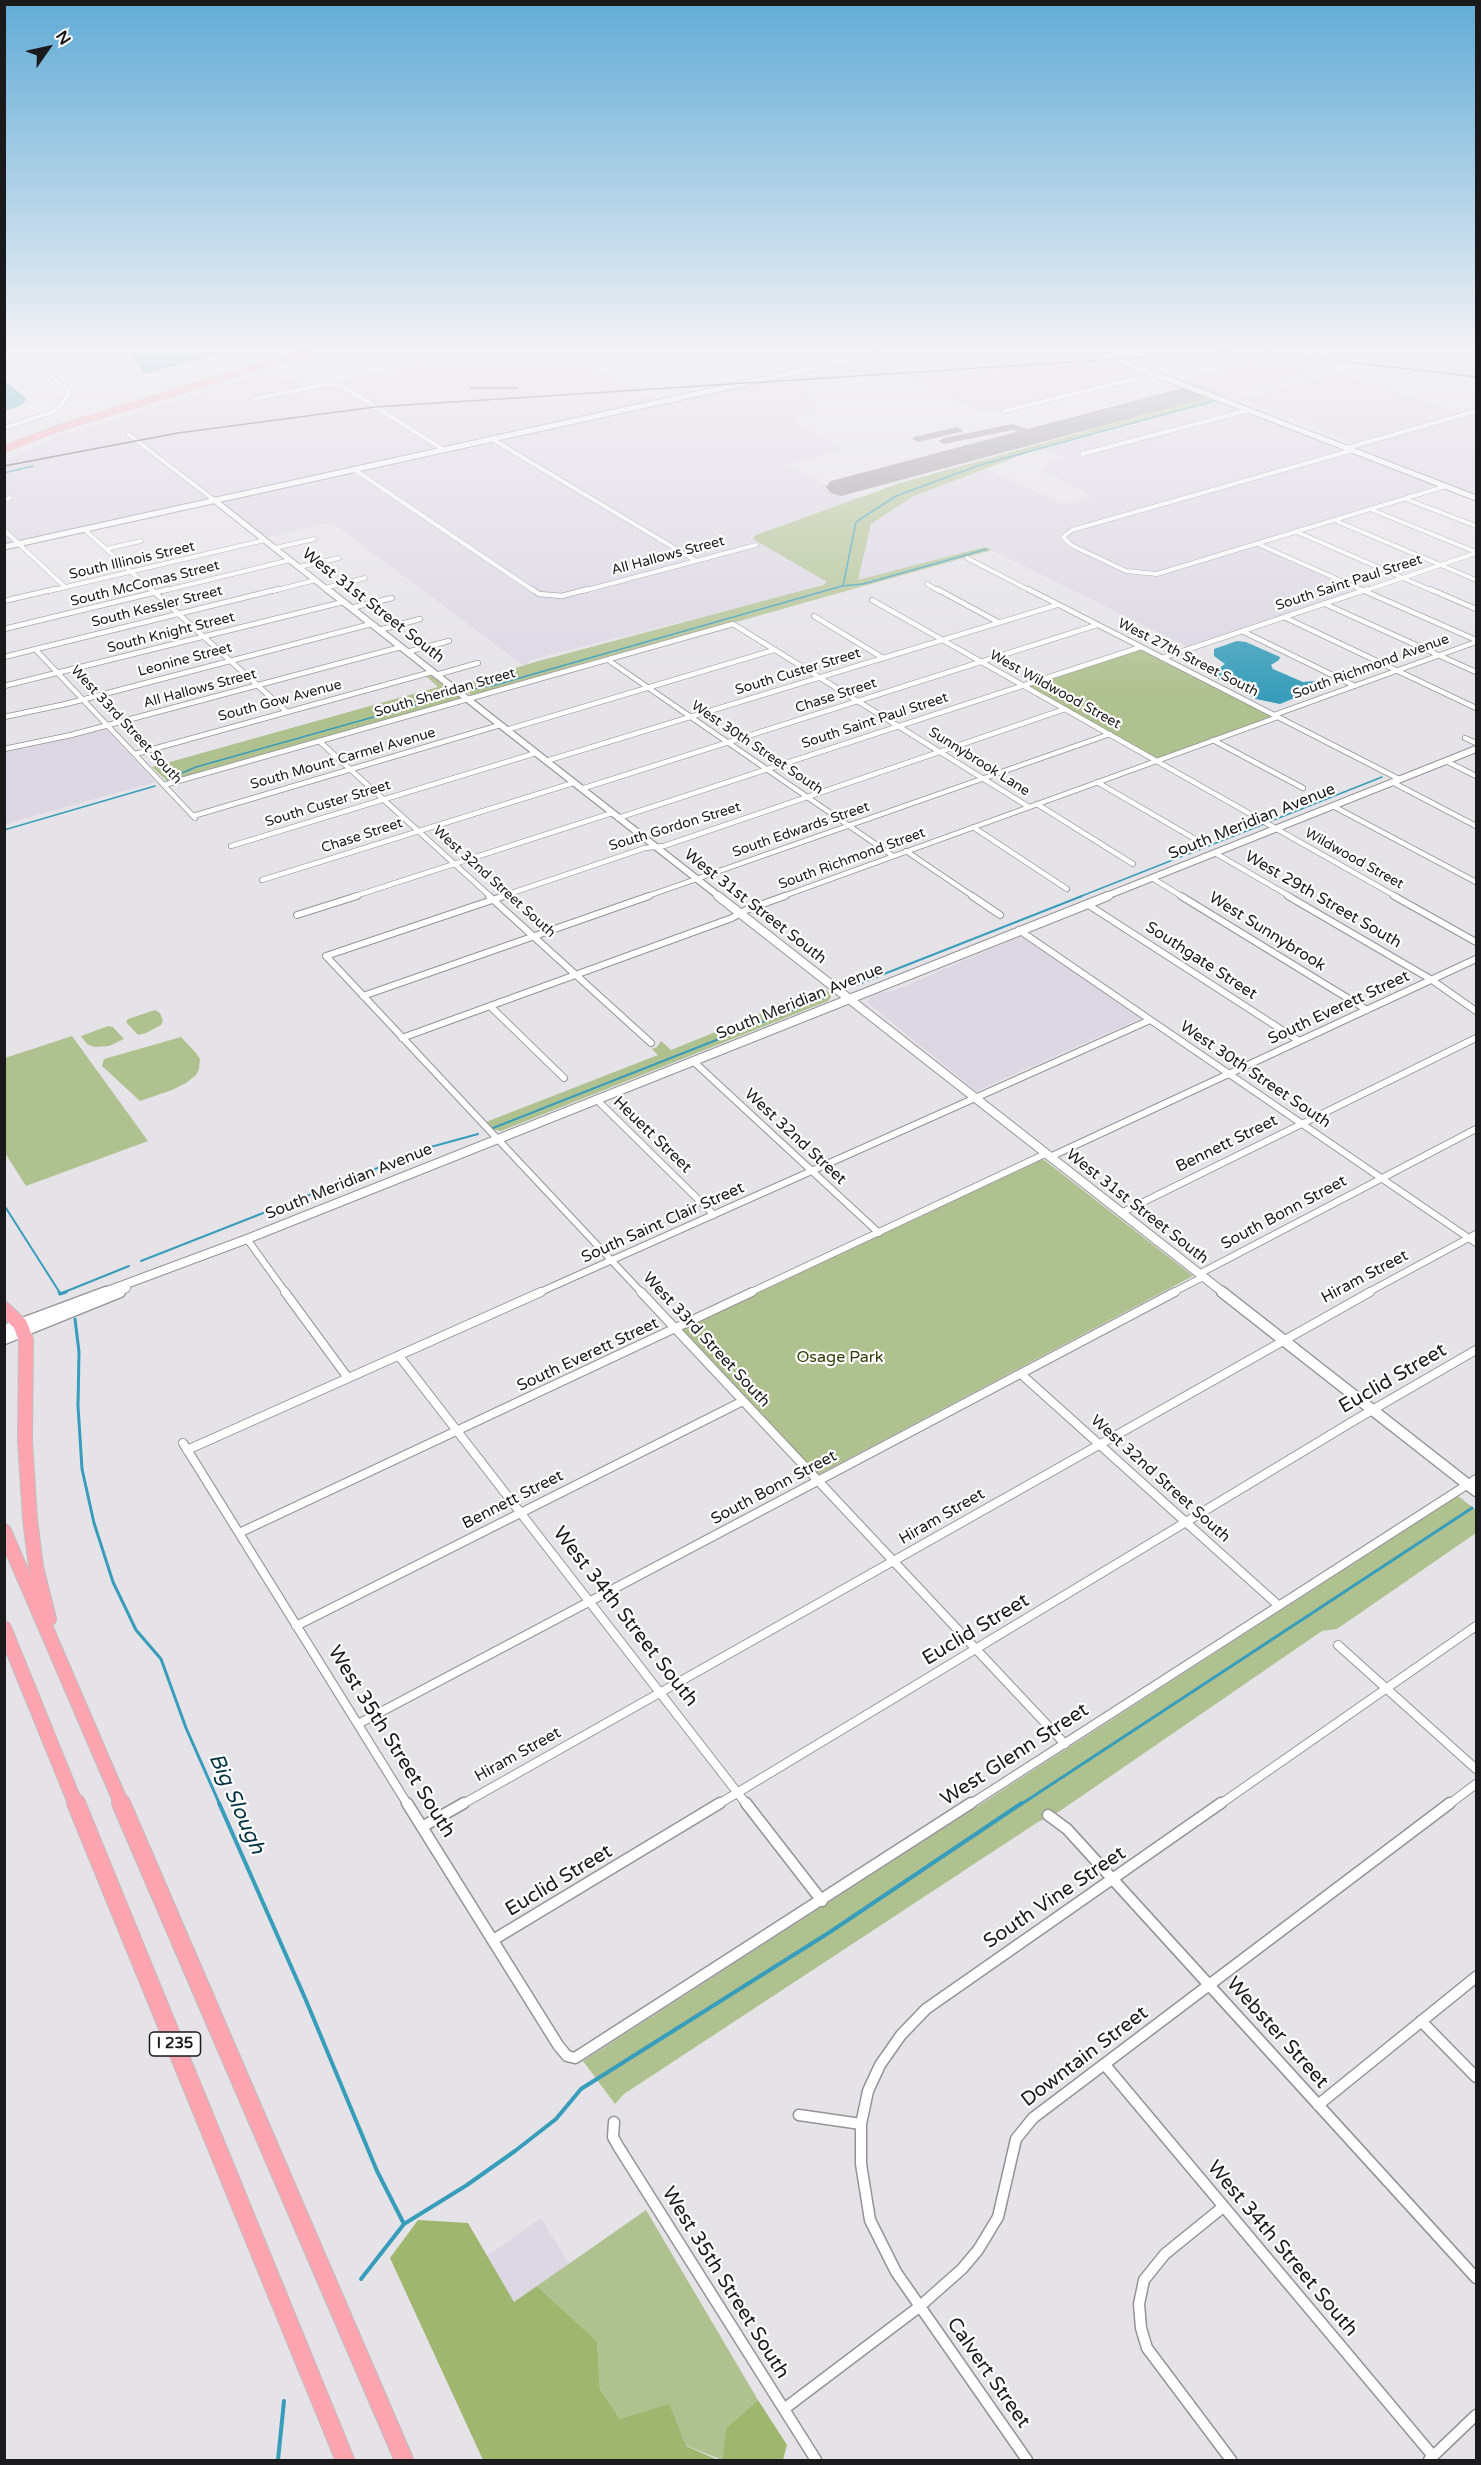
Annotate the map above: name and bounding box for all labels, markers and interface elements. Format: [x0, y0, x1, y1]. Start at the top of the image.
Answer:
north arrow [18, 18, 78, 78]
text: N [51, 27, 75, 49]
street label: All Hallows Street [610, 533, 726, 579]
street label: South Illinois Street [68, 538, 196, 584]
street label: West 31st Street South [298, 544, 448, 668]
street label: South Saint Paul Street [1274, 551, 1424, 615]
street label: South McComas Street [69, 557, 221, 611]
street label: South Kessler Street [90, 583, 224, 631]
street label: South Knight Street [106, 609, 236, 657]
street label: West 27th Street South [1115, 615, 1261, 701]
street label: South Richmond Avenue [1291, 631, 1451, 703]
street label: Leonine Street [136, 639, 234, 681]
street label: South Custer Street [733, 645, 863, 699]
street label: West Wildwood Street [986, 647, 1124, 733]
street label: West 33rd Street South [67, 662, 185, 788]
street label: South Sheridan Street [373, 665, 517, 721]
street label: All Hallows Street [142, 666, 258, 712]
street label: Chase Street [793, 675, 879, 717]
street label: South Gow Avenue [216, 676, 344, 726]
street label: South Saint Paul Street [800, 689, 950, 753]
street label: West 30th Street South [688, 698, 826, 798]
street label: South Mount Carmel Avenue [248, 724, 438, 794]
street label: Sunnybrook Lane [925, 724, 1033, 800]
street label: South Custer Street [263, 777, 393, 831]
street label: South Meridian Avenue [1166, 780, 1338, 864]
street label: South Gordon Street [607, 799, 743, 855]
street label: South Edwards Street [730, 799, 872, 861]
street label: Chase Street [319, 815, 405, 857]
street label: West 32nd Street South [429, 823, 559, 941]
street label: South Richmond Street [776, 825, 928, 893]
street label: Wildwood Street [1302, 825, 1406, 893]
street label: West 31st Street South [680, 845, 830, 969]
street label: West 29th Street South [1241, 847, 1405, 953]
street label: West Sunnybrook [1205, 888, 1329, 976]
street label: Southgate Street [1142, 918, 1260, 1004]
street label: South Meridian Avenue [714, 960, 886, 1044]
street label: South Everett Street [1265, 967, 1413, 1049]
street label: West 30th Street South [1176, 1017, 1334, 1133]
street label: West 32nd Street [740, 1085, 850, 1189]
street label: Heuett Street [609, 1093, 695, 1177]
street label: Bennett Street [1173, 1111, 1281, 1177]
street label: South Meridian Avenue [263, 1140, 435, 1224]
street label: West 31st Street South [1062, 1145, 1212, 1269]
street label: South Bonn Street [1218, 1172, 1350, 1254]
street label: South Saint Clair Street [579, 1178, 747, 1268]
street label: Hiram Street [1318, 1246, 1412, 1308]
street label: West 33rd Street South [638, 1268, 774, 1412]
street label: South Everett Street [514, 1314, 662, 1396]
street label: Euclid Street [1335, 1339, 1451, 1419]
park label: Osage Park [796, 1348, 884, 1368]
street label: West 32nd Street South [1086, 1411, 1234, 1547]
street label: South Bonn Street [708, 1447, 840, 1529]
street label: Bennett Street [459, 1466, 567, 1534]
street label: Hiram Street [896, 1485, 988, 1549]
street label: West 34th Street South [547, 1522, 703, 1712]
street label: Euclid Street [918, 1589, 1034, 1671]
street label: West 35th Street South [322, 1642, 460, 1842]
street label: West Glenn Street [937, 1698, 1093, 1812]
street label: Hiram Street [472, 1723, 564, 1787]
water label: Big Slough [203, 1750, 269, 1858]
street label: Euclid Street [501, 1840, 617, 1922]
street label: South Vine Street [979, 1842, 1131, 1954]
street label: Webster Street [1221, 1972, 1333, 2094]
street label: Downtain Street [1017, 2001, 1153, 2113]
road number: I 235 [150, 2032, 201, 2056]
street label: West 34th Street South [1201, 2156, 1363, 2342]
street label: West 35th Street South [656, 2183, 794, 2383]
street label: Calvert Street [941, 2313, 1035, 2433]

